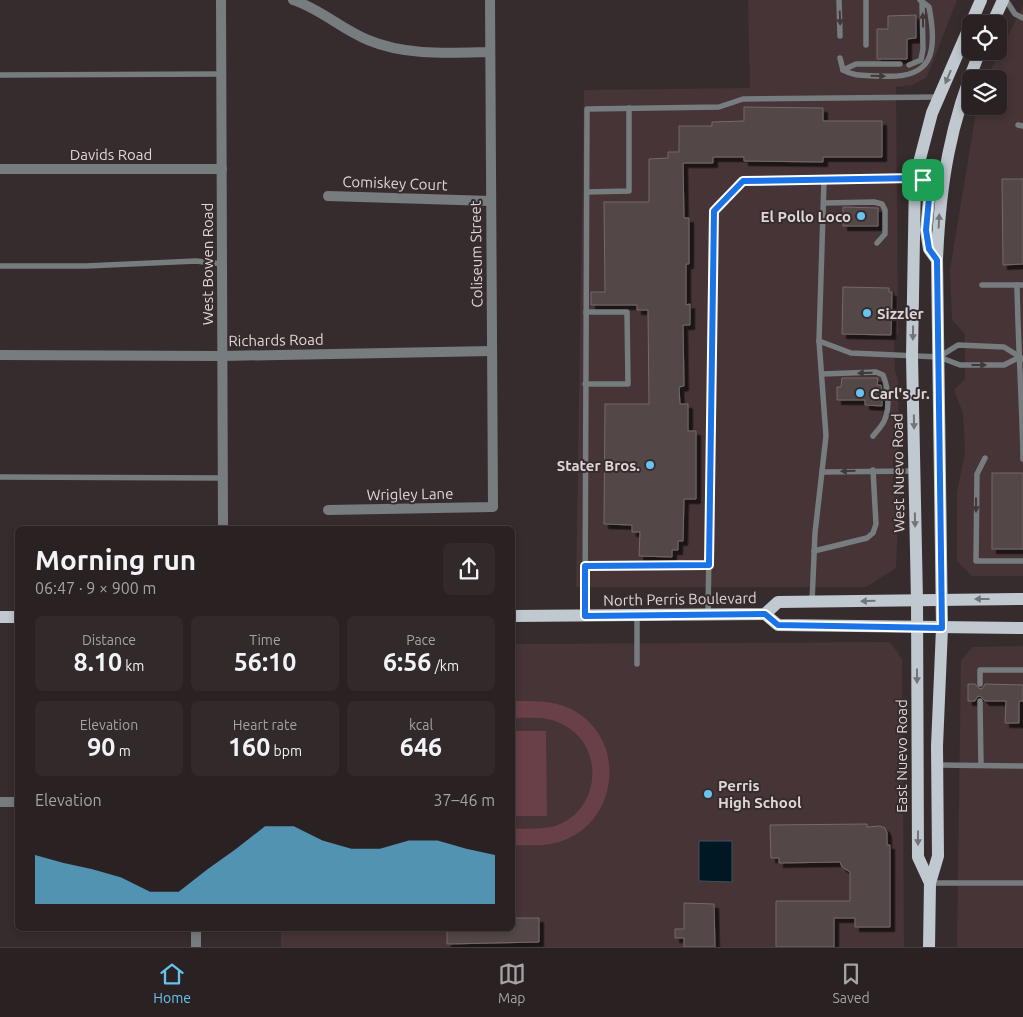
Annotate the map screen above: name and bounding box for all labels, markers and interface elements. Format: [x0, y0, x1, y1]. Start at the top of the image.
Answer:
one-way arrow [836, 10, 844, 26]
one-way arrow [919, 11, 927, 27]
map controls [962, 15, 1007, 115]
button: locate [962, 15, 1007, 60]
one-way arrow [943, 70, 951, 84]
button: layers [962, 70, 1007, 115]
one-way arrow [871, 72, 887, 80]
street label: Davids Road [70, 146, 152, 163]
pin [902, 159, 944, 201]
icon: arrive [909, 166, 937, 194]
street label: Comiskey Court [342, 173, 448, 193]
street label: Coliseum Street [467, 200, 485, 308]
street label: West Bowen Road [199, 203, 216, 325]
place label: El Pollo Loco [761, 208, 851, 225]
marker: El Pollo Loco [855, 210, 867, 222]
one-way arrow [935, 212, 943, 228]
place label: Sizzler [877, 305, 925, 322]
marker: Sizzler [861, 307, 873, 319]
one-way arrow [909, 325, 917, 341]
street label: Richards Road [228, 331, 324, 349]
one-way arrow [971, 361, 987, 369]
one-way arrow [857, 369, 873, 377]
place label: Carl's Jr. [870, 385, 930, 402]
marker: Carl's Jr. [854, 387, 866, 399]
street label: West Nuevo Road [888, 413, 908, 533]
one-way arrow [910, 415, 918, 431]
place label: Stater Bros. [557, 457, 640, 474]
marker: Stater Bros. [644, 459, 656, 471]
one-way arrow [839, 467, 855, 475]
street label: Wrigley Lane [366, 485, 454, 503]
one-way arrow [972, 497, 980, 513]
one-way arrow [912, 512, 920, 528]
button: share [443, 543, 495, 595]
text: Morning run [35, 544, 196, 575]
text: 06:47 · 9 × 900 m [35, 579, 156, 597]
street label: North Perris Boulevard [603, 589, 757, 609]
one-way arrow [974, 596, 990, 604]
one-way arrow [860, 597, 876, 605]
text: Distance [82, 632, 136, 648]
text: Time [249, 632, 281, 648]
text: Pace [406, 632, 436, 648]
text: 8.10 [74, 648, 122, 676]
text: 56:10 [234, 648, 296, 676]
text: 6:56 [383, 648, 431, 676]
text: km [122, 658, 144, 674]
text: /km [431, 658, 459, 674]
one-way arrow [913, 668, 921, 684]
street label: East Nuevo Road [893, 699, 910, 813]
text: Elevation [80, 717, 138, 733]
text: Heart rate [233, 717, 297, 733]
text: kcal [409, 717, 433, 733]
text: 90 [87, 733, 115, 761]
text: 160 [228, 733, 270, 761]
text: 646 [400, 733, 442, 761]
text: m [115, 743, 131, 759]
text: bpm [270, 743, 302, 759]
place label: Perris High School [718, 777, 802, 811]
marker: Perris High School [702, 788, 714, 800]
text: Elevation [35, 791, 102, 809]
text: 37–46 m [433, 791, 495, 809]
one-way arrow [914, 831, 922, 847]
tab: Home [153, 960, 191, 1006]
tab: Map [498, 960, 526, 1006]
tab: Saved [832, 960, 870, 1006]

